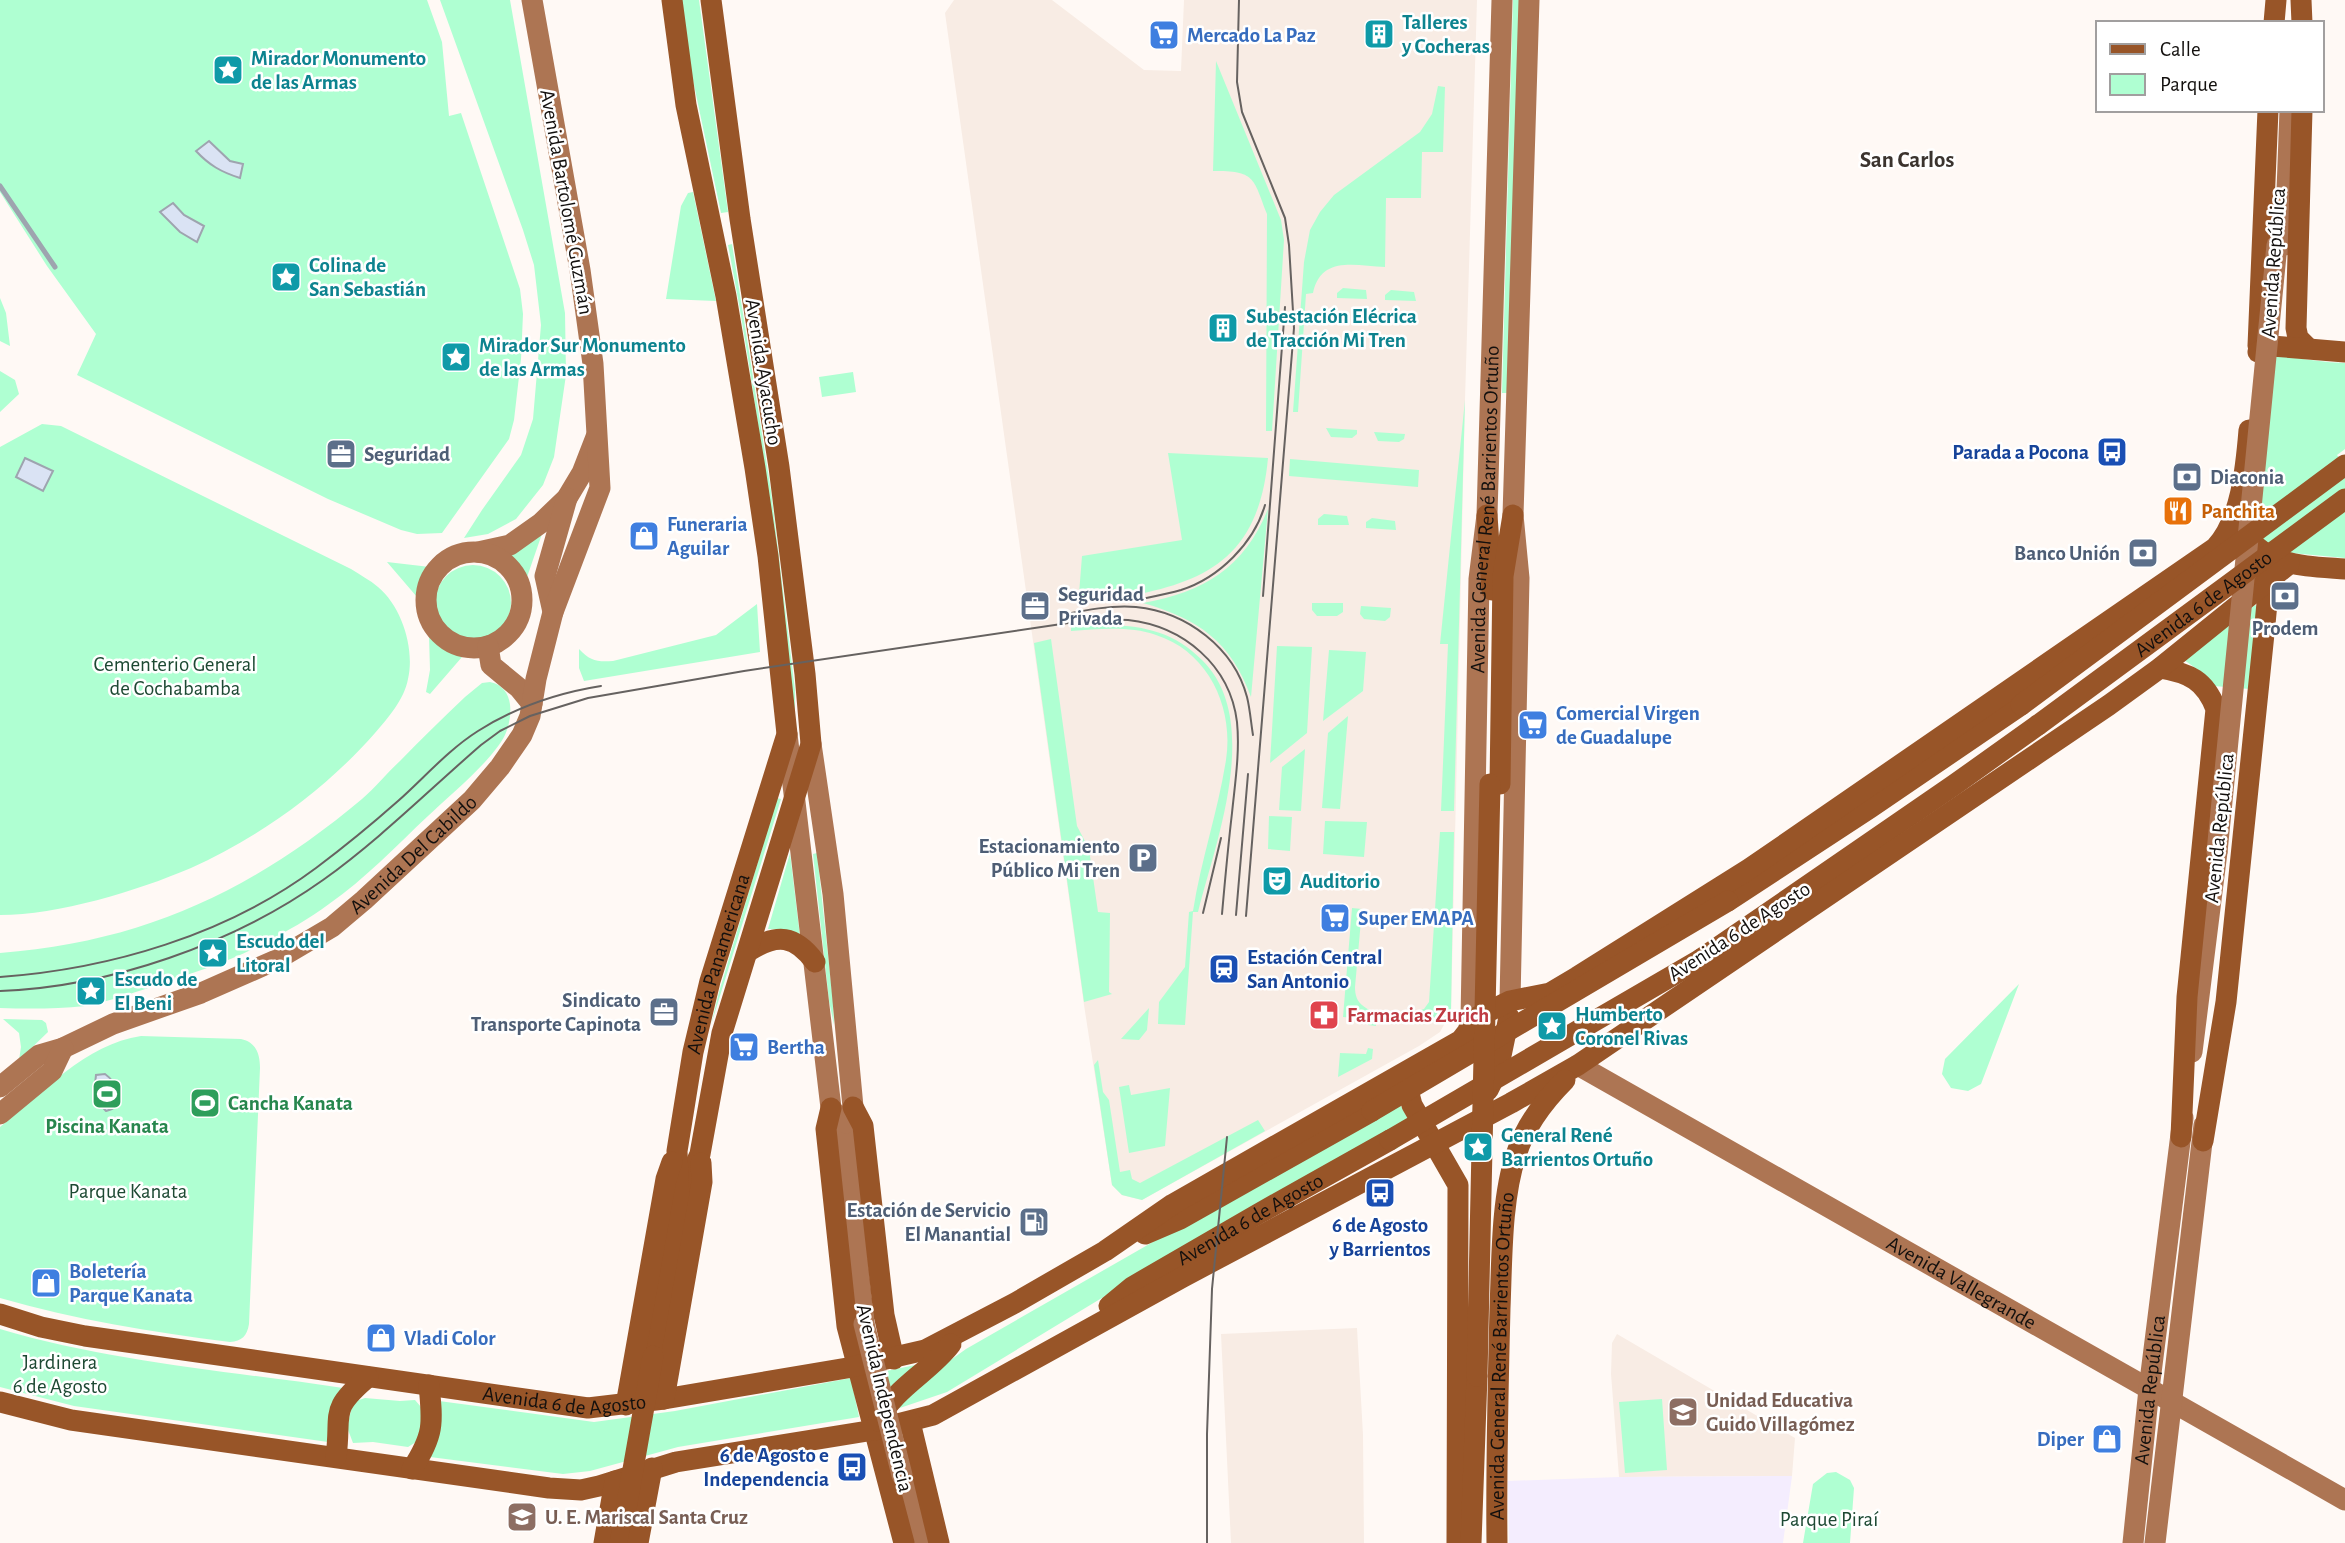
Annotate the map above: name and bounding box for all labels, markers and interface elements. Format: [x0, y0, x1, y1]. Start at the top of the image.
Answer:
place label: Talleres y Cocheras [1401, 12, 1490, 57]
building icon: Talleres y Cocheras [1362, 17, 1396, 51]
supermarket icon: Mercado La Paz [1147, 18, 1181, 52]
legend [2096, 21, 2324, 112]
place label: Mercado La Paz [1187, 25, 1316, 46]
text: Calle [2160, 39, 2201, 60]
place label: Mirador Monumento de las Armas [251, 48, 426, 93]
place icon: Mirador Monumento de las Armas [211, 53, 245, 87]
text: Parque [2160, 74, 2218, 95]
street label: Avenida Bartolomé Guzmán [536, 88, 597, 316]
district label: San Carlos [1860, 149, 1954, 172]
street label: Avenida República [2258, 187, 2289, 339]
place label: Colina de San Sebastián [309, 255, 426, 300]
place icon: Colina de San Sebastián [269, 260, 303, 294]
street label: Avenida Ayacucho [742, 297, 785, 447]
place label: Subestación Elécrica de Tracción Mi Tren [1246, 306, 1417, 351]
building icon: Subestación Elécrica de Tracción Mi Tren [1206, 311, 1240, 345]
place label: Mirador Sur Monumento de las Armas [479, 335, 686, 380]
place icon: Mirador Sur Monumento de las Armas [439, 340, 473, 374]
street label: Avenida General René Barrientos Ortuño [1467, 345, 1503, 673]
bus stop icon: Parada a Pocona [2095, 435, 2129, 469]
office icon: Seguridad [324, 437, 358, 471]
place label: Parada a Pocona [1952, 442, 2089, 463]
place label: Seguridad [364, 444, 450, 465]
bank icon: Diaconia [2170, 460, 2204, 494]
place label: Diaconia [2210, 467, 2284, 488]
restaurant icon: Panchita [2161, 494, 2195, 528]
place label: Panchita [2201, 501, 2275, 522]
place label: Funeraria Aguilar [667, 514, 748, 559]
shop icon: Funeraria Aguilar [627, 519, 661, 553]
bank icon: Banco Unión [2126, 536, 2160, 570]
place label: Banco Unión [2014, 543, 2120, 564]
street label: Avenida 6 de Agosto [2131, 547, 2276, 661]
bank icon: Prodem [2268, 579, 2302, 613]
place label: Seguridad Privada [1058, 584, 1144, 629]
office icon: Seguridad Privada [1018, 589, 1052, 623]
place label: Prodem [2251, 618, 2319, 639]
park label: Cementerio General de Cochabamba [93, 654, 257, 699]
place label: Comercial Virgen de Guadalupe [1556, 703, 1700, 748]
supermarket icon: Comercial Virgen de Guadalupe [1516, 708, 1550, 742]
street label: Avenida República [2201, 752, 2238, 904]
street label: Avenida Del Cabildo [346, 791, 481, 918]
place label: Estacionamiento Público Mi Tren [978, 836, 1120, 881]
parking icon: Estacionamiento Público Mi Tren [1126, 841, 1160, 875]
theatre icon: Auditorio [1260, 864, 1294, 898]
street label: Avenida Panamericana [683, 871, 754, 1056]
place label: Auditorio [1300, 871, 1380, 892]
street label: Avenida 6 de Agosto [1665, 878, 1814, 985]
supermarket icon: Super EMAPA [1318, 901, 1352, 935]
place label: Super EMAPA [1358, 908, 1474, 929]
place label: Escudo del Litoral [236, 931, 325, 976]
place icon: Escudo del Litoral [196, 936, 230, 970]
place label: Estación Central San Antonio [1247, 947, 1382, 992]
station icon: Estación Central San Antonio [1207, 952, 1241, 986]
place label: Escudo de El Beni [114, 969, 197, 1014]
place icon: Escudo de El Beni [74, 974, 108, 1008]
place label: Sindicato Transporte Capinota [471, 990, 641, 1035]
office icon: Sindicato Transporte Capinota [647, 995, 681, 1029]
pharmacy icon: Farmacias Zurich [1307, 998, 1341, 1032]
place label: Humberto Coronel Rivas [1575, 1004, 1688, 1049]
place label: Farmacias Zurich [1347, 1005, 1489, 1026]
place icon: Humberto Coronel Rivas [1535, 1009, 1569, 1043]
supermarket icon: Bertha [727, 1030, 761, 1064]
place label: Bertha [767, 1037, 825, 1058]
sports icon: Piscina Kanata [90, 1077, 124, 1111]
sports icon: Cancha Kanata [188, 1086, 222, 1120]
place label: Cancha Kanata [228, 1093, 353, 1114]
place label: Piscina Kanata [45, 1116, 169, 1137]
place label: General René Barrientos Ortuño [1501, 1125, 1653, 1170]
place icon: General René Barrientos Ortuño [1461, 1130, 1495, 1164]
street label: Avenida 6 de Agosto [1174, 1170, 1327, 1270]
bus stop icon: 6 de Agosto y Barrientos [1363, 1176, 1397, 1210]
park label: Parque Kanata [69, 1181, 188, 1202]
street label: Avenida General René Barrientos Ortuño [1487, 1191, 1518, 1520]
place label: Estación de Servicio El Manantial [847, 1200, 1011, 1245]
fuel station icon: Estación de Servicio El Manantial [1017, 1205, 1051, 1239]
place label: 6 de Agosto y Barrientos [1328, 1215, 1431, 1260]
street label: Avenida Vallegrande [1883, 1232, 2040, 1334]
place label: Boletería Parque Kanata [69, 1261, 193, 1306]
shop icon: Boletería Parque Kanata [29, 1266, 63, 1300]
street label: Avenida Independencia [853, 1302, 916, 1494]
street label: Avenida República [2131, 1314, 2169, 1466]
shop icon: Vladi Color [364, 1321, 398, 1355]
place label: Vladi Color [404, 1328, 496, 1349]
park label: Jardinera 6 de Agosto [13, 1352, 107, 1397]
street label: Avenida 6 de Agosto [481, 1383, 647, 1419]
place label: Unidad Educativa Guido Villagómez [1706, 1390, 1855, 1435]
school or university icon: Unidad Educativa Guido Villagómez [1666, 1395, 1700, 1429]
shop icon: Diper [2090, 1422, 2124, 1456]
place label: Diper [2037, 1429, 2085, 1450]
place label: 6 de Agosto e Independencia [703, 1445, 829, 1490]
bus stop icon: 6 de Agosto e Independencia [835, 1450, 869, 1484]
school or university icon: U. E. Mariscal Santa Cruz [505, 1500, 539, 1534]
place label: U. E. Mariscal Santa Cruz [545, 1507, 748, 1528]
park label: Parque Piraí [1780, 1509, 1879, 1530]

